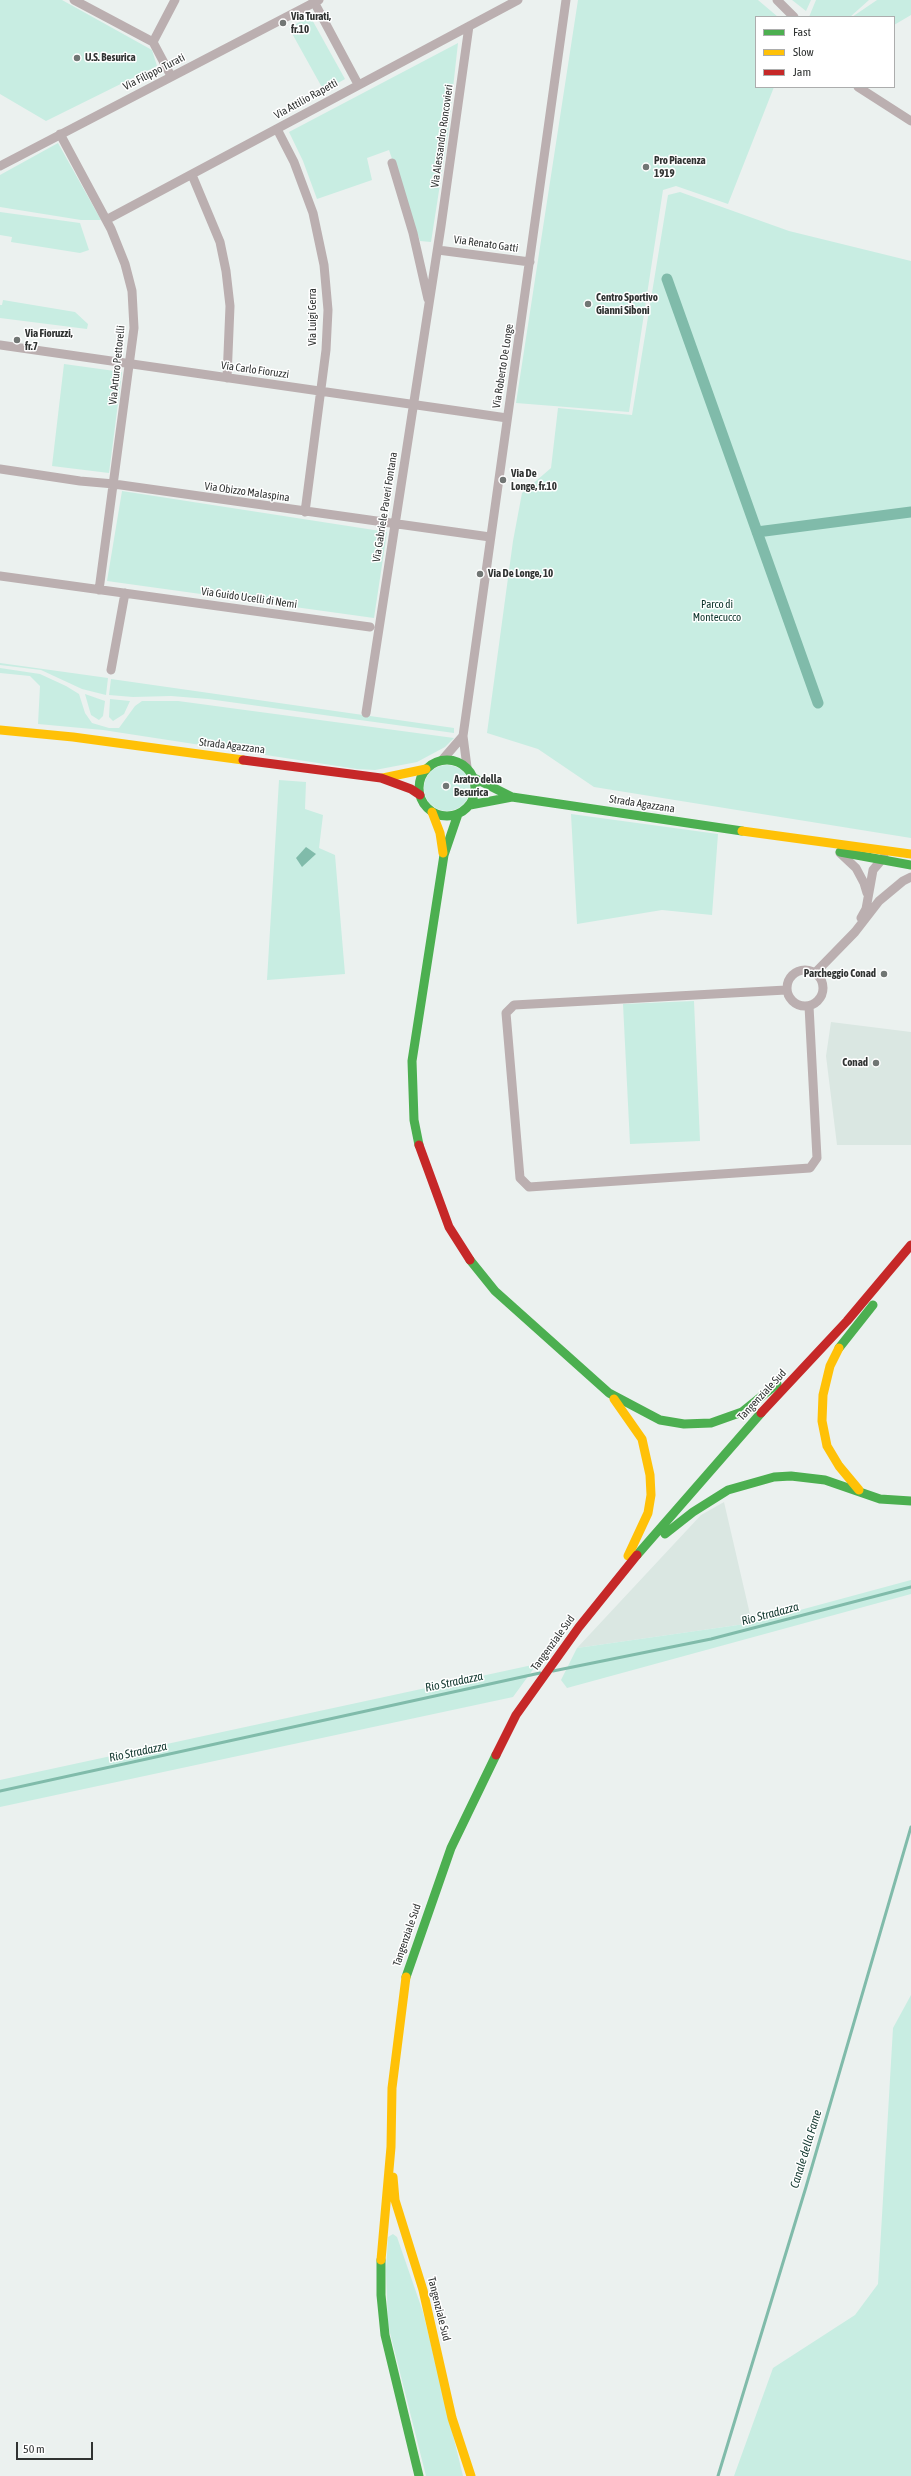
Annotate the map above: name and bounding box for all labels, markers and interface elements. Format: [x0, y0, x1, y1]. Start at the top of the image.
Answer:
place label: Via Turati, fr.10 [291, 10, 331, 36]
legend [755, 16, 895, 88]
marker: Via Turati, fr.10 [278, 18, 288, 28]
text: Fast [793, 25, 811, 39]
text: Slow [793, 45, 814, 59]
place label: U.S. Besurica [85, 51, 136, 65]
street label: Via Filippo Turati [121, 51, 187, 93]
marker: U.S. Besurica [72, 53, 82, 63]
text: Jam [793, 65, 811, 79]
street label: Via Attilio Rapetti [272, 76, 340, 122]
street label: Via Alessandro Roncovieri [428, 84, 456, 188]
place label: Pro Piacenza 1919 [654, 154, 706, 180]
marker: Pro Piacenza 1919 [641, 162, 651, 172]
street label: Via Renato Gatti [453, 233, 519, 255]
street label: Via Luigi Gerra [306, 288, 320, 346]
place label: Centro Sportivo Gianni Siboni [596, 291, 658, 317]
marker: Centro Sportivo Gianni Siboni [583, 299, 593, 309]
street label: Via Roberto De Longe [490, 323, 516, 409]
street label: Via Arturo Pettorelli [106, 325, 128, 405]
place label: Via Fioruzzi, fr.7 [25, 327, 73, 353]
marker: Via Fioruzzi, fr.7 [12, 335, 22, 345]
street label: Via Carlo Fioruzzi [220, 359, 290, 381]
street label: Via Gabriele Paveri Fontana [370, 451, 400, 563]
place label: Via De Longe, fr.10 [511, 467, 557, 493]
marker: Via De Longe, fr.10 [498, 475, 508, 485]
street label: Via Obizzo Malaspina [204, 479, 290, 505]
place label: Via De Longe, 10 [488, 567, 553, 581]
marker: Via De Longe, 10 [475, 569, 485, 579]
street label: Via Guido Ucelli di Nemi [200, 585, 298, 611]
park label: Parco di Montecucco [693, 598, 741, 624]
street label: Strada Agazzana [198, 735, 266, 757]
place label: Aratro della Besurica [454, 773, 502, 799]
marker: Aratro della Besurica [441, 781, 451, 791]
street label: Strada Agazzana [608, 792, 676, 816]
place label: Parcheggio Conad [804, 967, 876, 981]
marker: Parcheggio Conad [879, 969, 889, 979]
place label: Conad [842, 1056, 868, 1070]
marker: Conad [871, 1058, 881, 1068]
street label: Tangenziale Sud [735, 1367, 789, 1423]
water label: Rio Stradazza [740, 1599, 800, 1629]
street label: Tangenziale Sud [528, 1613, 578, 1673]
water label: Rio Stradazza [424, 1669, 484, 1695]
water label: Rio Stradazza [108, 1739, 168, 1765]
street label: Tangenziale Sud [390, 1902, 424, 1968]
water label: Canale della Fame [787, 2108, 825, 2190]
street label: Tangenziale Sud [425, 2276, 453, 2342]
scale bar [18, 2434, 95, 2460]
text: 50 m [23, 2442, 45, 2456]

